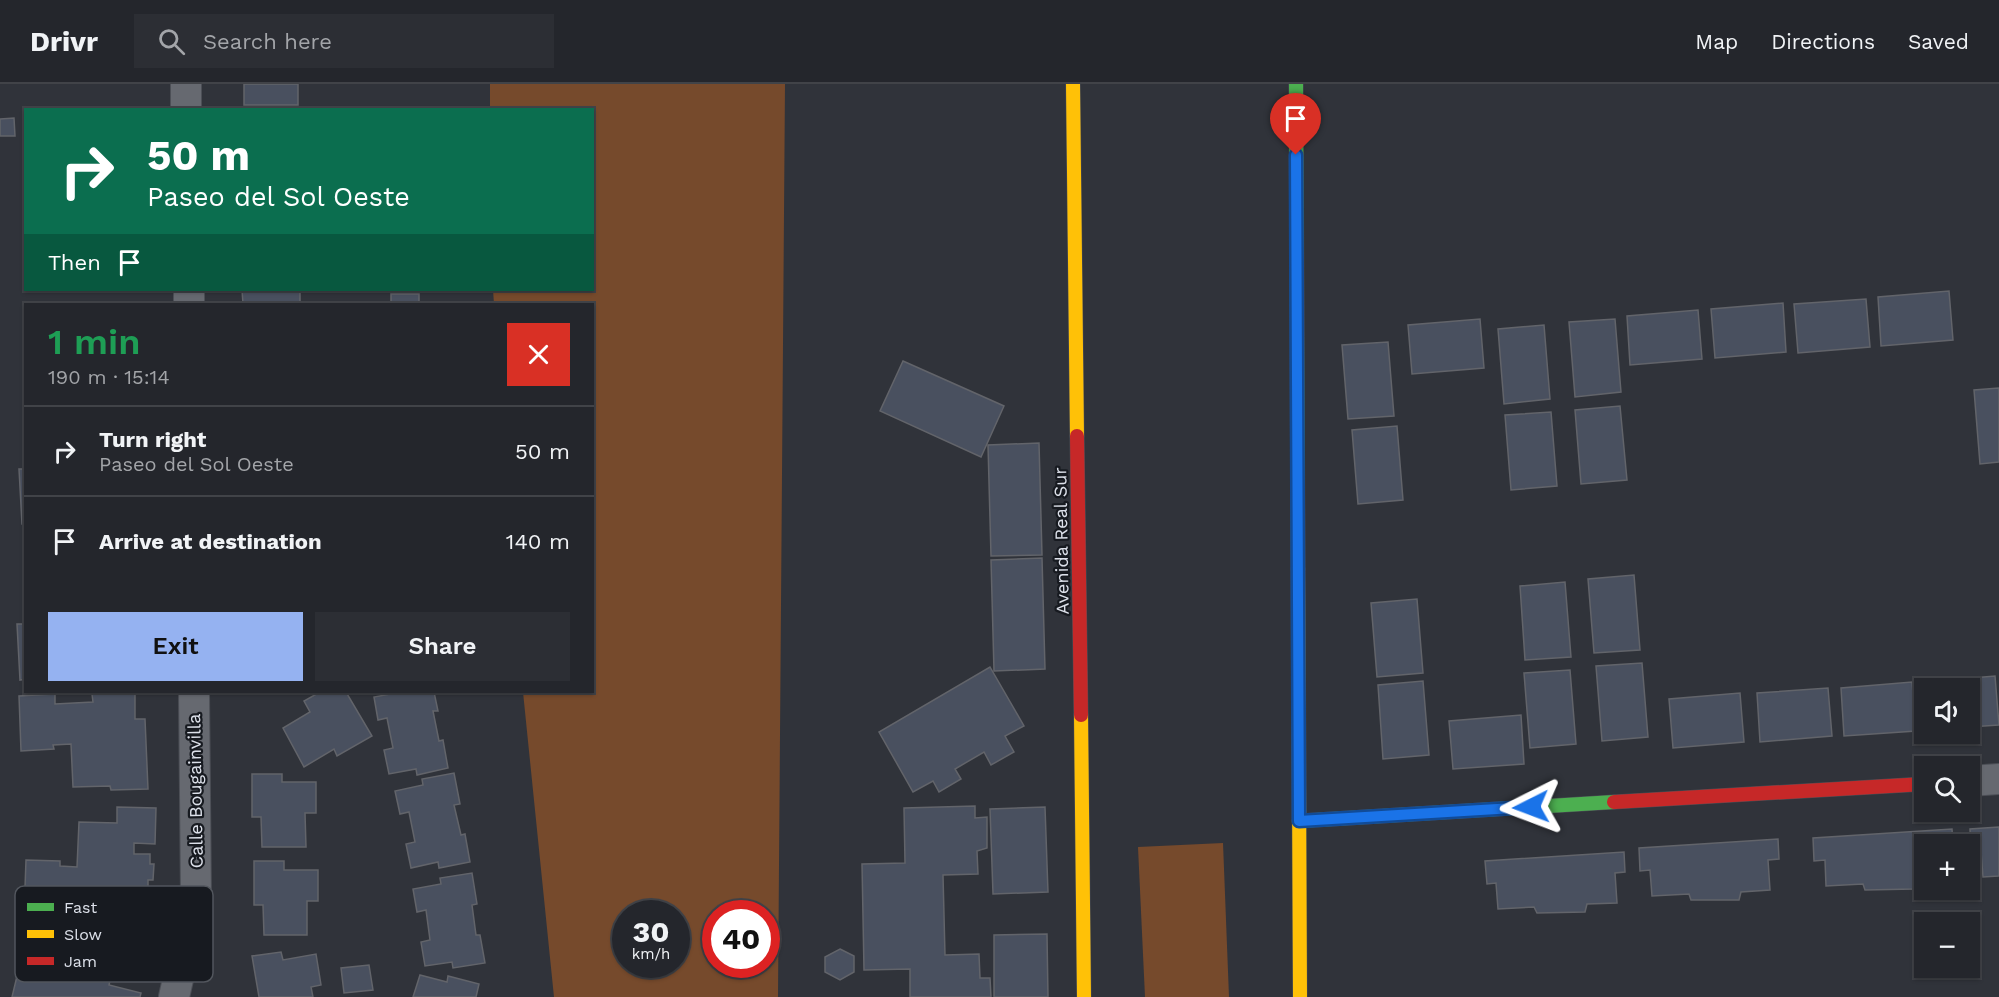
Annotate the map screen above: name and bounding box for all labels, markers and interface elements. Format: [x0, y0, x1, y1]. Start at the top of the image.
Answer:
search box [134, 14, 554, 68]
text: Drivr [30, 25, 98, 58]
icon: search [155, 25, 188, 58]
text: Search here [203, 29, 332, 54]
text: Map [1695, 29, 1738, 54]
text: Directions [1771, 29, 1875, 54]
text: Saved [1908, 29, 1969, 54]
pin [1270, 93, 1321, 155]
icon: arrive [1279, 102, 1312, 135]
text: 50 m [147, 131, 250, 180]
icon: right [48, 132, 126, 210]
text: Paseo del Sol Oeste [147, 181, 410, 213]
icon: arrive [113, 246, 146, 279]
text: Then [48, 250, 101, 275]
text: 1 min [48, 321, 140, 363]
button: close [507, 323, 570, 386]
text: 190 m · 15:14 [48, 365, 170, 389]
text: Turn right [99, 427, 206, 452]
icon: right [48, 435, 81, 468]
text: 50 m [515, 439, 570, 464]
text: Paseo del Sol Oeste [99, 452, 294, 476]
street label: Avenida Real Sur [1049, 467, 1073, 615]
icon: arrive [48, 525, 81, 558]
text: Arrive at destination [99, 529, 322, 554]
text: 140 m [506, 529, 570, 554]
button: Exit [48, 612, 303, 681]
button: Share [315, 612, 570, 681]
map controls [1914, 678, 1980, 978]
button: sound [1914, 678, 1980, 744]
street label: Calle Bougainvilla [183, 714, 207, 868]
button: search [1914, 756, 1980, 822]
position arrow [1499, 775, 1563, 839]
button: + [1914, 834, 1980, 900]
legend [15, 886, 213, 982]
text: Fast [64, 898, 97, 917]
speed limit sign: 40 [702, 900, 780, 978]
button: − [1914, 912, 1980, 978]
text: 30 [632, 914, 670, 949]
text: Slow [64, 925, 102, 944]
text: km/h [632, 945, 670, 963]
text: Jam [64, 952, 97, 971]

